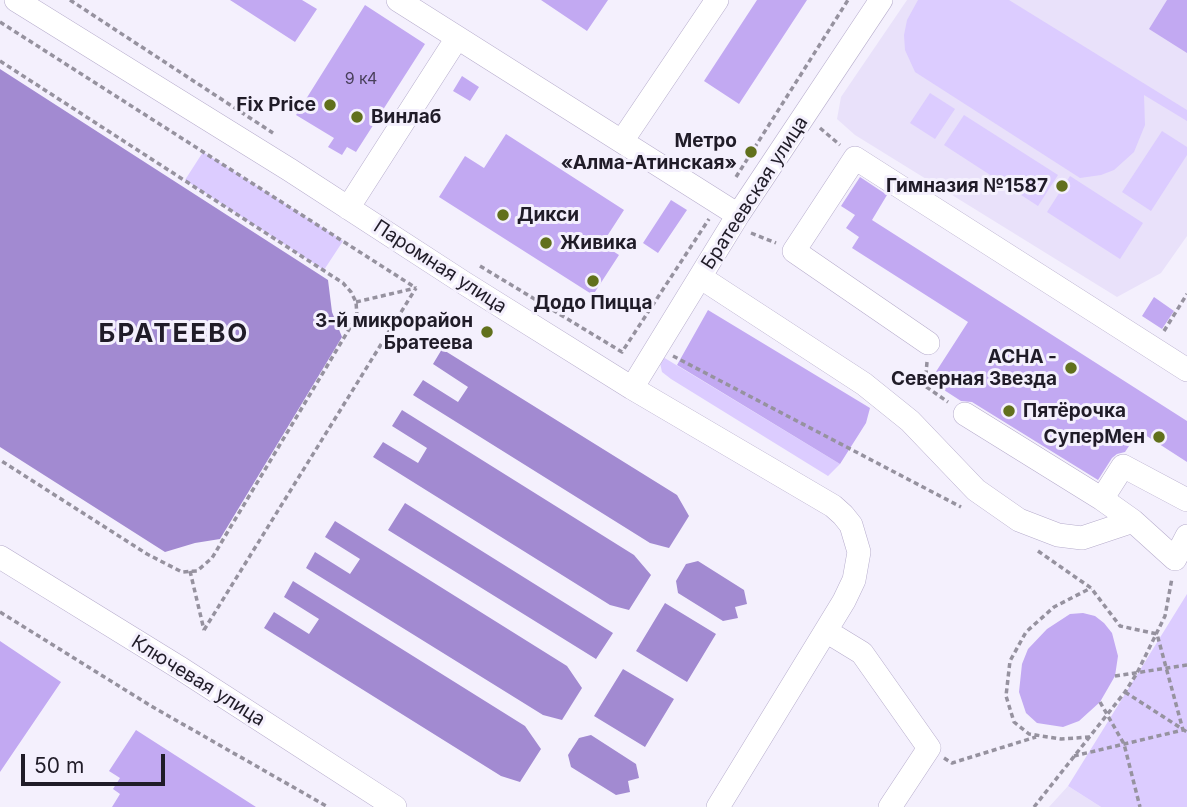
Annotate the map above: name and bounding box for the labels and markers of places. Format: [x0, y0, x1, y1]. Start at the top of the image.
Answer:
place label: Fix Price [236, 94, 316, 116]
marker: Fix Price [322, 97, 338, 113]
place label: Винлаб [371, 106, 441, 128]
marker: Винлаб [349, 109, 365, 125]
place label: Метро «Алма-Атинская» [561, 130, 737, 174]
marker: Метро «Алма-Атинская» [743, 144, 759, 160]
place label: Гимназия №1587 [886, 175, 1048, 197]
marker: Гимназия №1587 [1054, 178, 1070, 194]
place label: Дикси [517, 204, 579, 226]
marker: Дикси [495, 207, 511, 223]
place label: Живика [560, 232, 637, 254]
marker: Живика [538, 235, 554, 251]
marker: Додо Пицца [585, 273, 601, 289]
place label: Додо Пицца [534, 292, 652, 314]
place label: 3-й микрорайон Братеева [315, 310, 473, 354]
marker: 3-й микрорайон Братеева [479, 324, 495, 340]
place label: АСНА - Северная Звезда [891, 346, 1057, 390]
marker: АСНА - Северная Звезда [1063, 360, 1079, 376]
place label: Пятёрочка [1023, 400, 1126, 422]
marker: Пятёрочка [1001, 403, 1017, 419]
place label: СуперМен [1044, 426, 1145, 448]
marker: СуперМен [1151, 429, 1167, 445]

